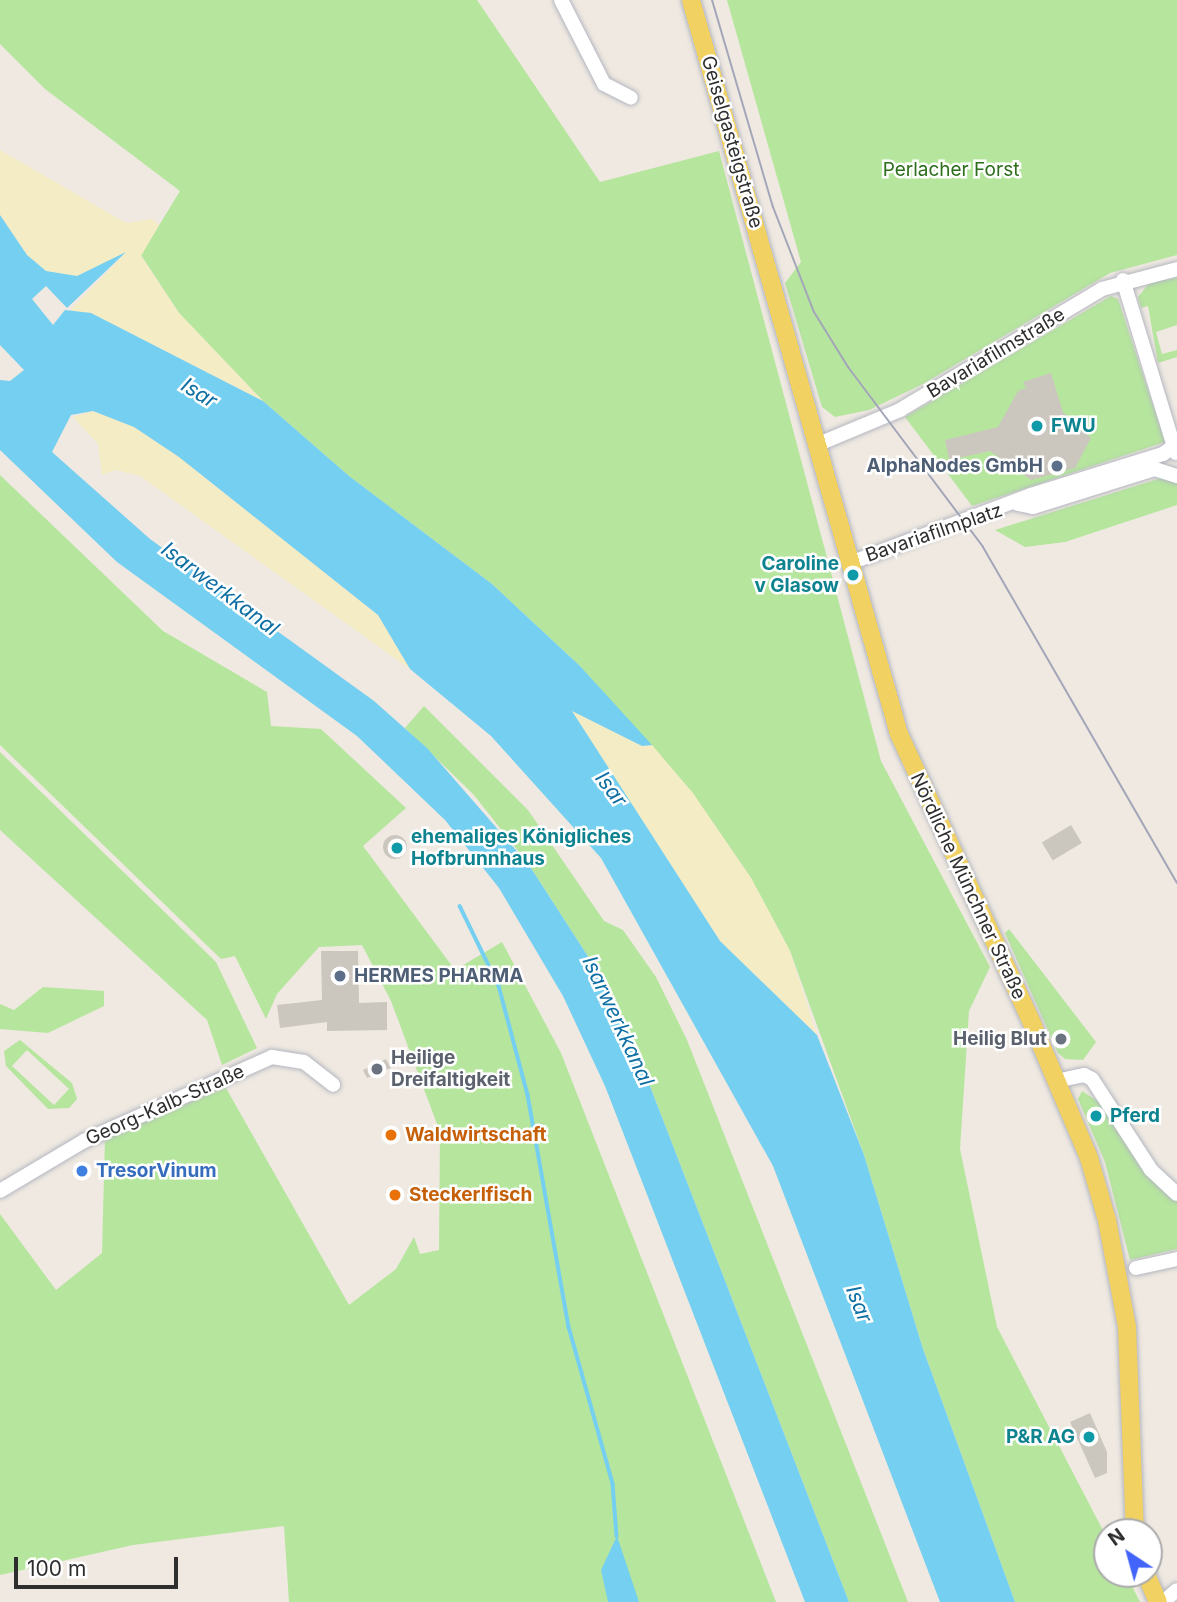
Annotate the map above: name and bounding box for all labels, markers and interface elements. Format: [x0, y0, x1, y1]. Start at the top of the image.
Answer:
street label: Geiselgasteigstraße [696, 53, 768, 231]
park label: Perlacher Forst [883, 159, 1019, 181]
street label: Bavariafilmstraße [923, 303, 1069, 403]
water label: Isar [176, 372, 222, 414]
place label: FWU [1051, 415, 1096, 437]
marker: FWU [1029, 418, 1045, 434]
place label: AlphaNodes GmbH [866, 455, 1043, 477]
marker: AlphaNodes GmbH [1049, 458, 1065, 474]
street label: Bavariafilmplatz [863, 499, 1005, 567]
water label: Isarwerkkanal [156, 537, 284, 641]
place label: Caroline v Glasow [754, 553, 839, 597]
marker: Caroline v Glasow [845, 567, 861, 583]
water label: Isar [590, 766, 632, 812]
street label: Nördliche Münchner Straße [905, 769, 1031, 1003]
place label: ehemaliges Königliches Hofbrunnhaus [411, 826, 631, 870]
marker: ehemaliges Königliches Hofbrunnhaus [389, 840, 405, 856]
water label: Isarwerkkanal [577, 952, 659, 1090]
place label: HERMES PHARMA [354, 965, 523, 987]
marker: HERMES PHARMA [332, 968, 348, 984]
place label: Heilig Blut [953, 1028, 1047, 1050]
marker: Heilig Blut [1053, 1031, 1069, 1047]
place label: Heilige Dreifaltigkeit [391, 1047, 510, 1091]
street label: Georg-Kalb-Straße [82, 1060, 248, 1150]
marker: Heilige Dreifaltigkeit [369, 1061, 385, 1077]
place label: Pferd [1110, 1105, 1160, 1127]
marker: Pferd [1088, 1108, 1104, 1124]
place label: Waldwirtschaft [405, 1124, 546, 1146]
marker: Waldwirtschaft [383, 1127, 399, 1143]
place label: TresorVinum [96, 1160, 217, 1182]
marker: TresorVinum [74, 1163, 90, 1179]
place label: Steckerlfisch [409, 1184, 532, 1206]
marker: Steckerlfisch [387, 1187, 403, 1203]
water label: Isar [841, 1282, 877, 1326]
place label: P&R AG [1006, 1426, 1075, 1448]
marker: P&R AG [1081, 1429, 1097, 1445]
north arrow [1093, 1518, 1163, 1588]
text: N [1104, 1524, 1129, 1551]
scale bar [18, 1542, 182, 1586]
text: 100 m [27, 1556, 86, 1581]

